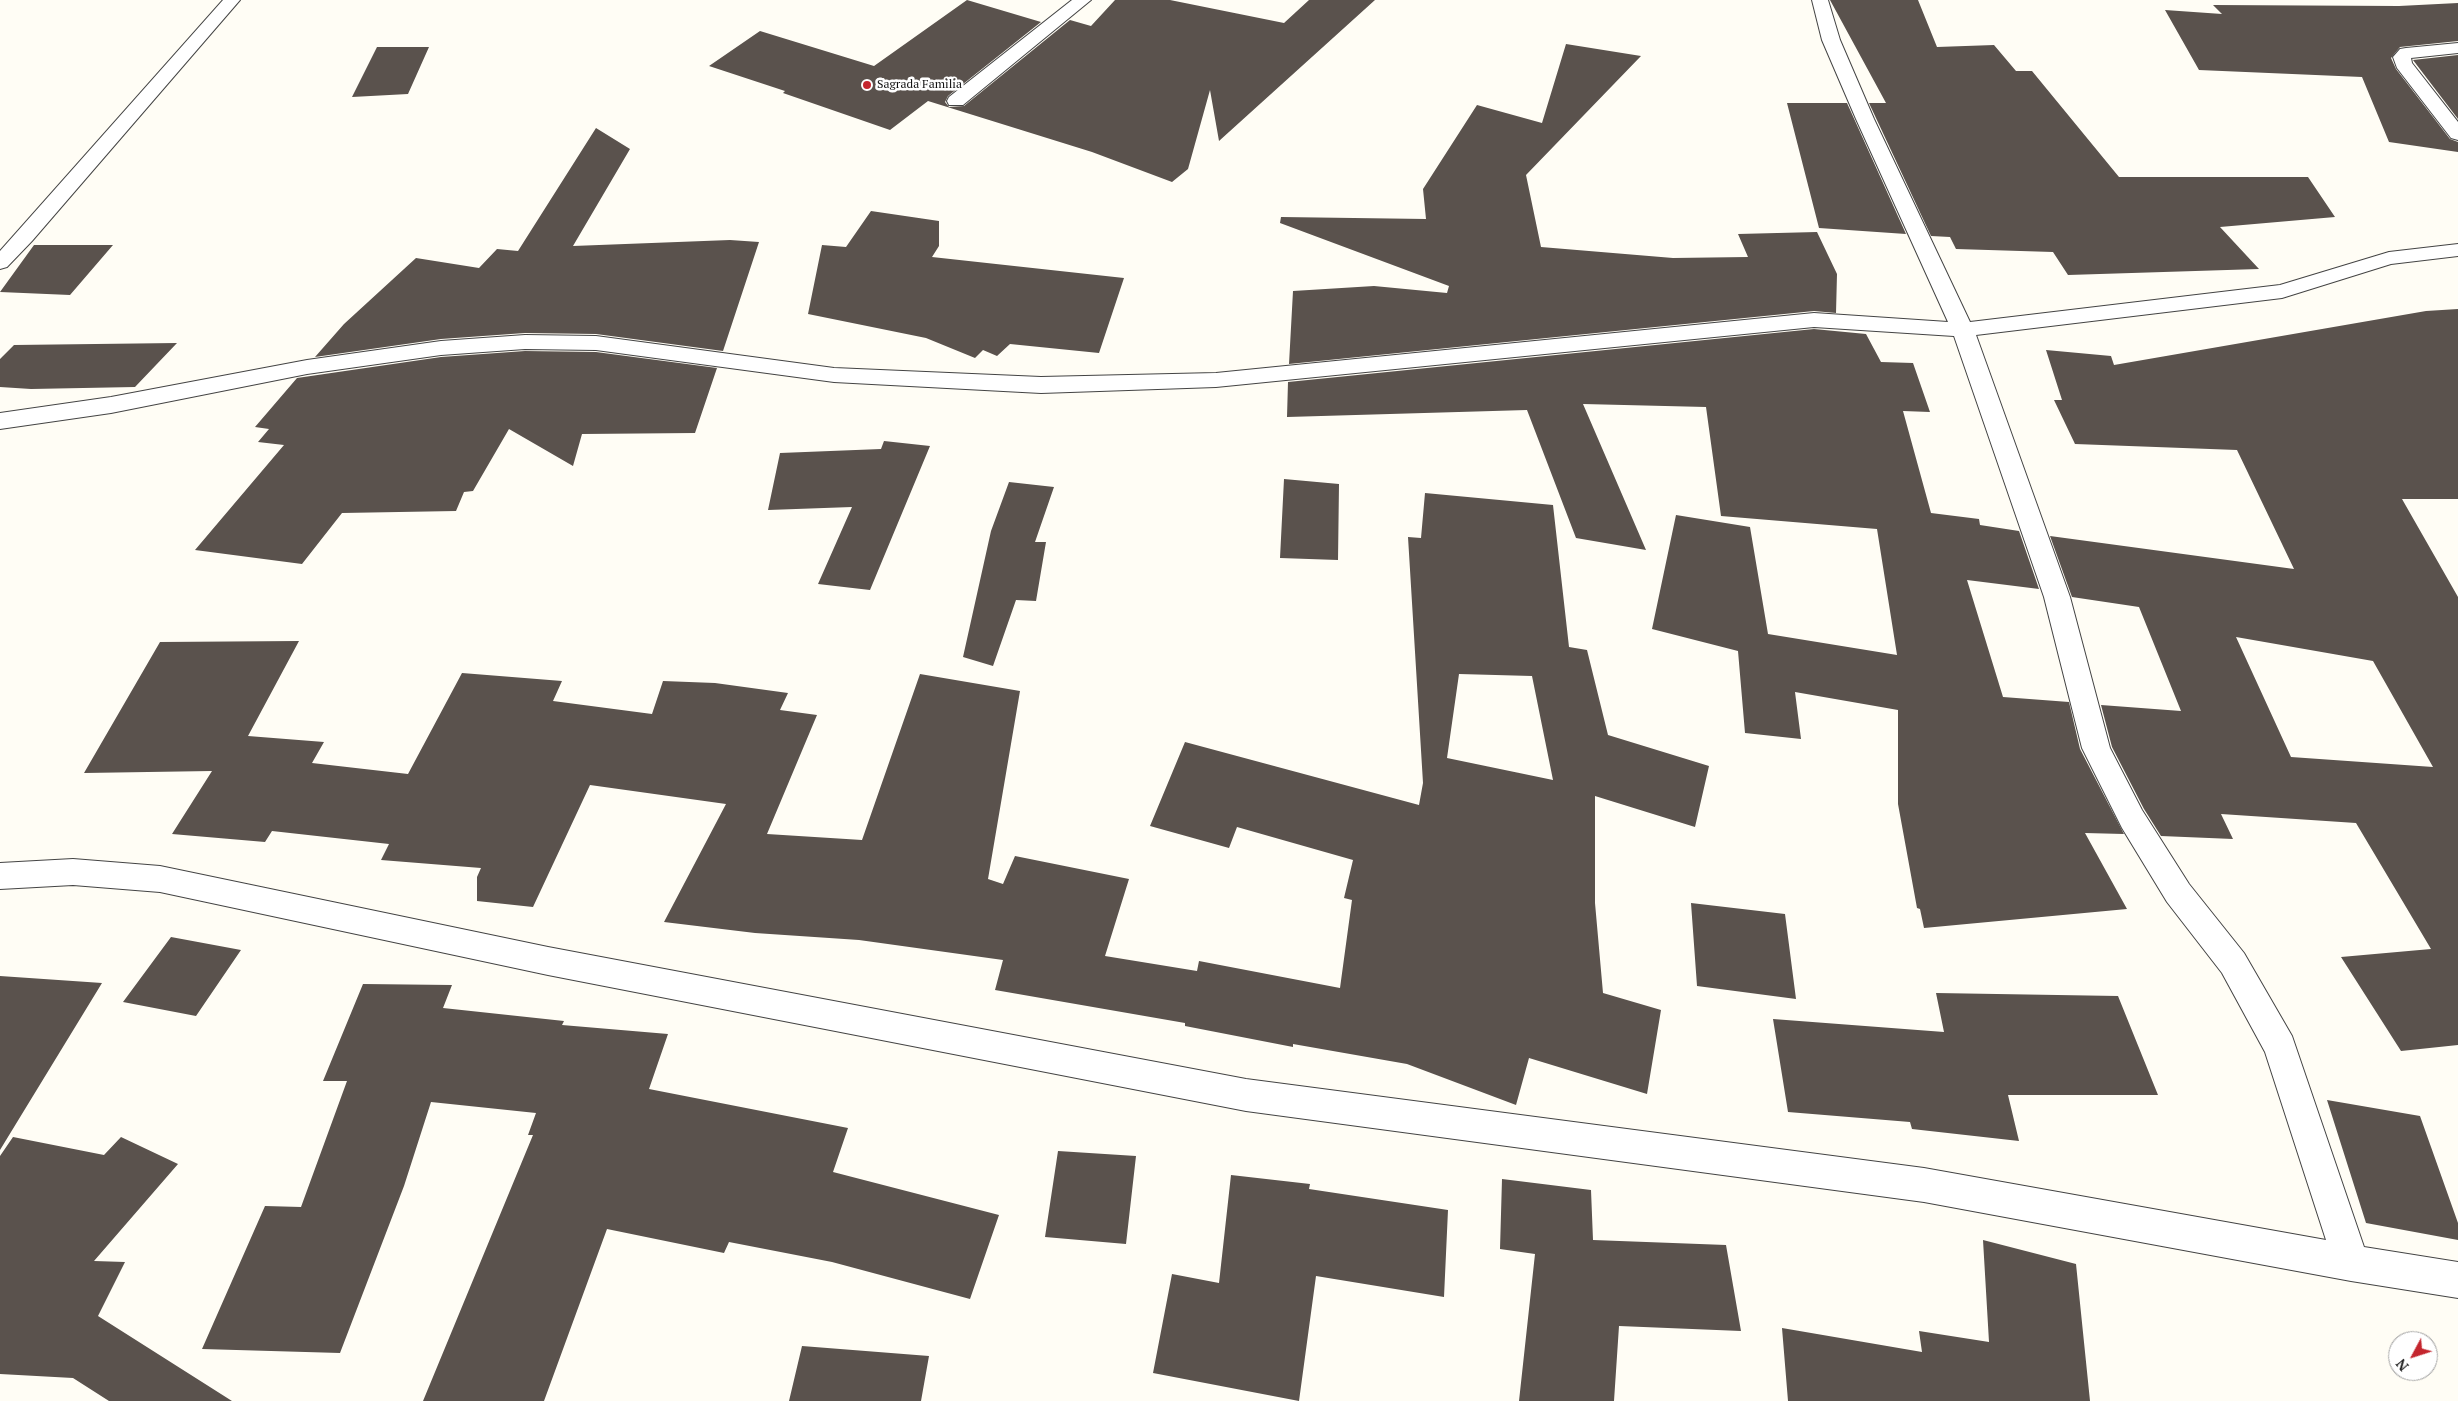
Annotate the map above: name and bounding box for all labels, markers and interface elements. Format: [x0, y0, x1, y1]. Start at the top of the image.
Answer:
place label: Sagrada Familia [877, 78, 962, 92]
marker: Sagrada Familia [861, 79, 873, 91]
north arrow [2388, 1331, 2438, 1381]
text: N [2391, 1355, 2413, 1375]

